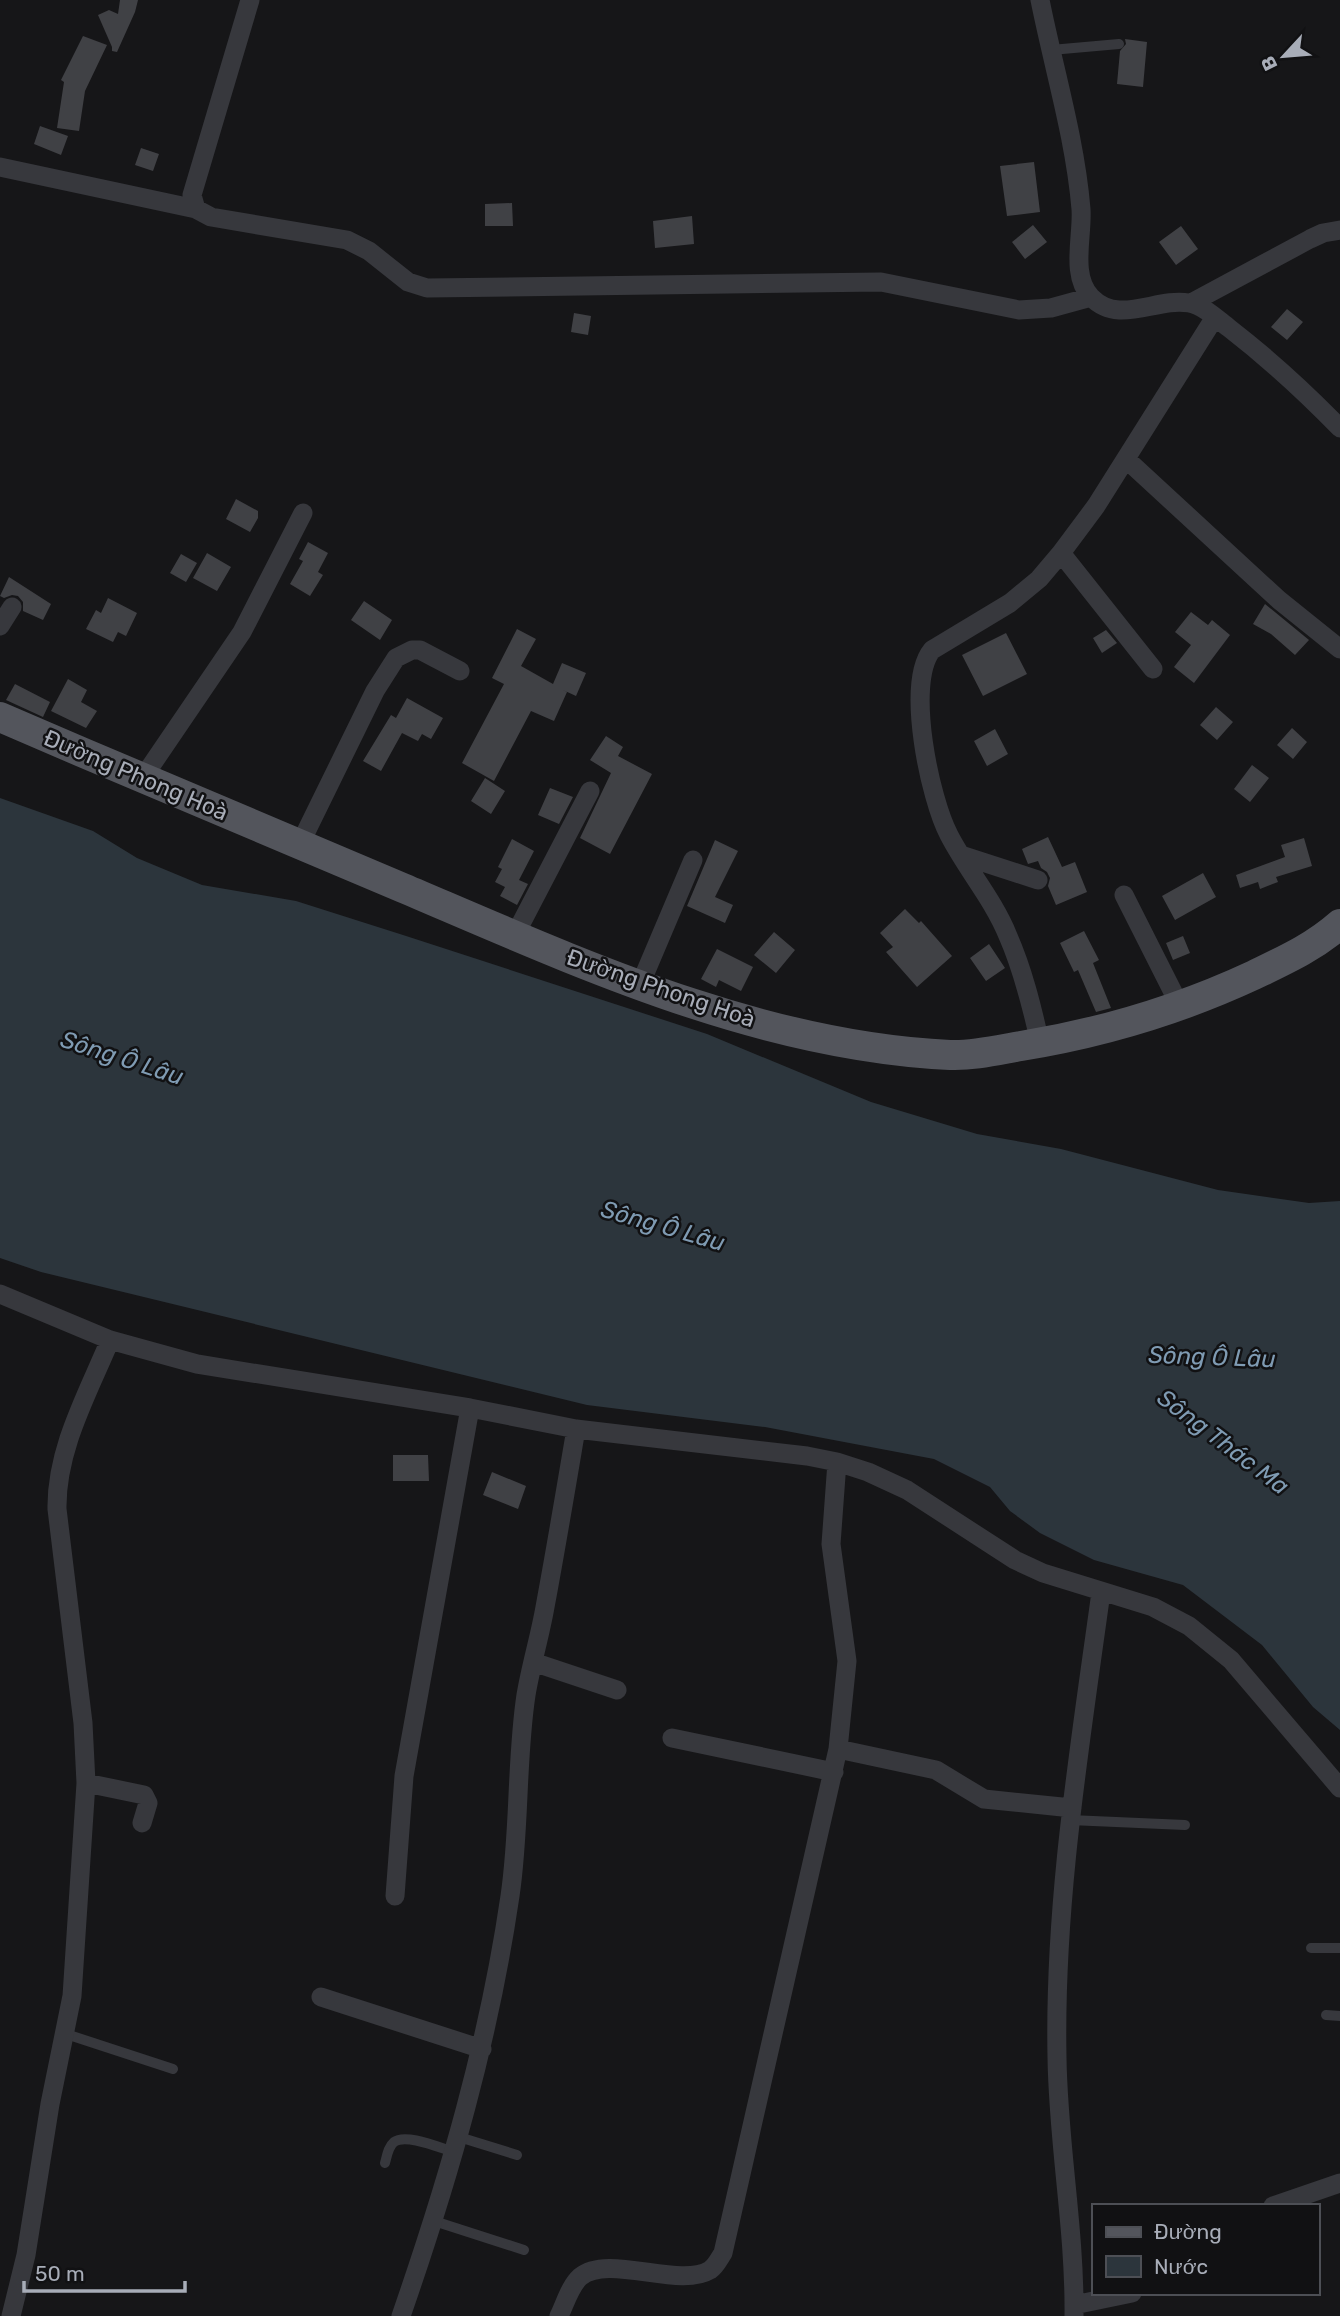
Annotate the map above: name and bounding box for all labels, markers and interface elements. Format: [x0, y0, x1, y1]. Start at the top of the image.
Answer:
north arrow [1249, 21, 1319, 91]
text: B [1256, 52, 1282, 74]
street label: Đường Phong Hoà [40, 724, 232, 826]
street label: Đường Phong Hoà [563, 943, 759, 1033]
water label: Sông Ô Lâu [57, 1025, 187, 1091]
water label: Sông Ô Lâu [598, 1195, 728, 1257]
water label: Sông Ô Lâu [1148, 1341, 1276, 1373]
water label: Sông Thác Ma [1152, 1384, 1294, 1500]
legend [1092, 2204, 1319, 2295]
text: Đường [1154, 2219, 1222, 2244]
scale bar [24, 2250, 186, 2294]
text: Nước [1154, 2254, 1208, 2279]
text: 50 m [35, 2261, 85, 2286]

